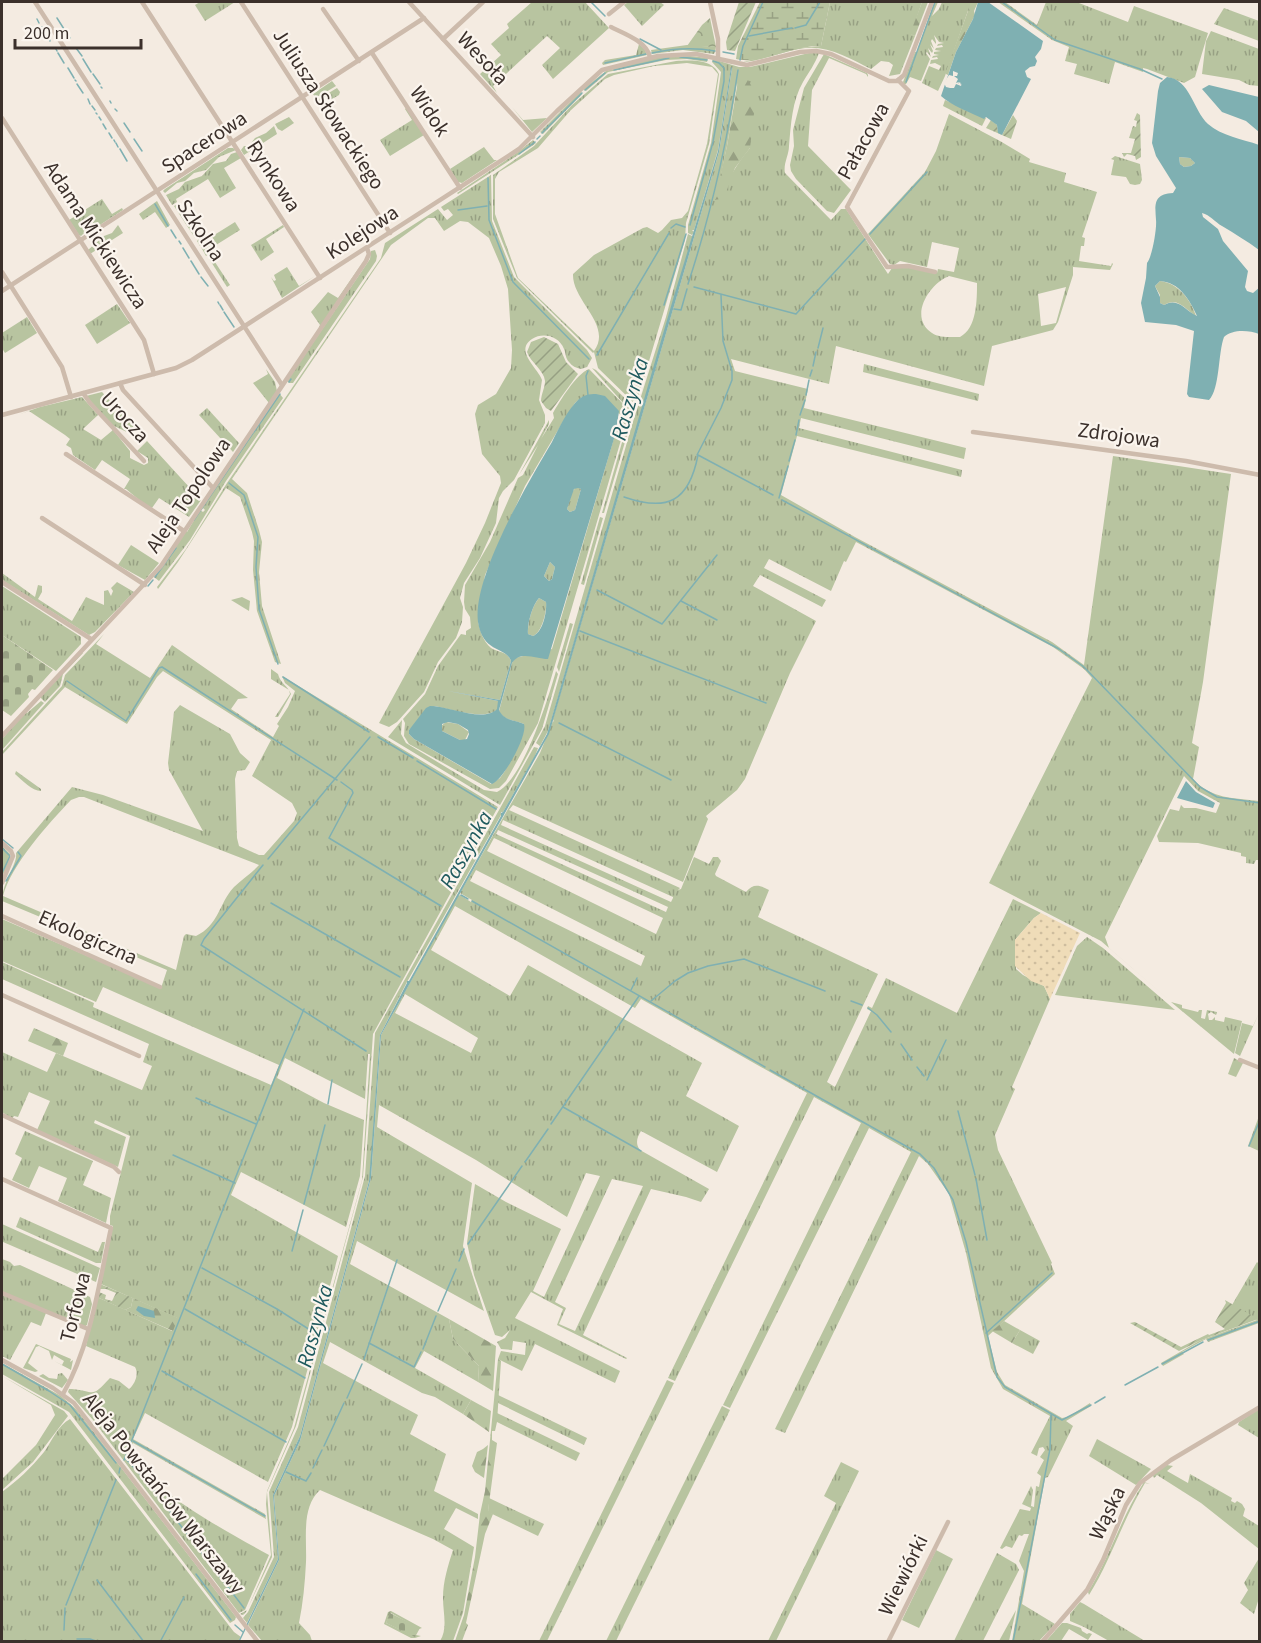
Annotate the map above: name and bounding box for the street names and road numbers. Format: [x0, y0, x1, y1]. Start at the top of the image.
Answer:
street label: Juliusza Słowackiego [266, 23, 392, 195]
street label: Wesoła [450, 24, 516, 92]
street label: Widok [402, 80, 458, 143]
street label: Pałacowa [829, 97, 897, 185]
street label: Spacerowa [155, 103, 253, 181]
street label: Rynkowa [240, 134, 308, 218]
street label: Adama Mickiewicza [37, 155, 155, 315]
street label: Szkolna [170, 193, 232, 267]
street label: Kolejowa [320, 197, 404, 267]
street label: Urocza [93, 385, 157, 449]
street label: Zdrojowa [1076, 414, 1162, 456]
street label: Aleja Topolowa [138, 431, 238, 559]
street label: Ekologiczna [34, 902, 142, 972]
street label: Torfowa [52, 1269, 98, 1345]
street label: Aleja Powstańców Warszawy [76, 1386, 252, 1600]
street label: Wąska [1081, 1481, 1133, 1545]
street label: Wiewiórki [871, 1529, 935, 1621]

